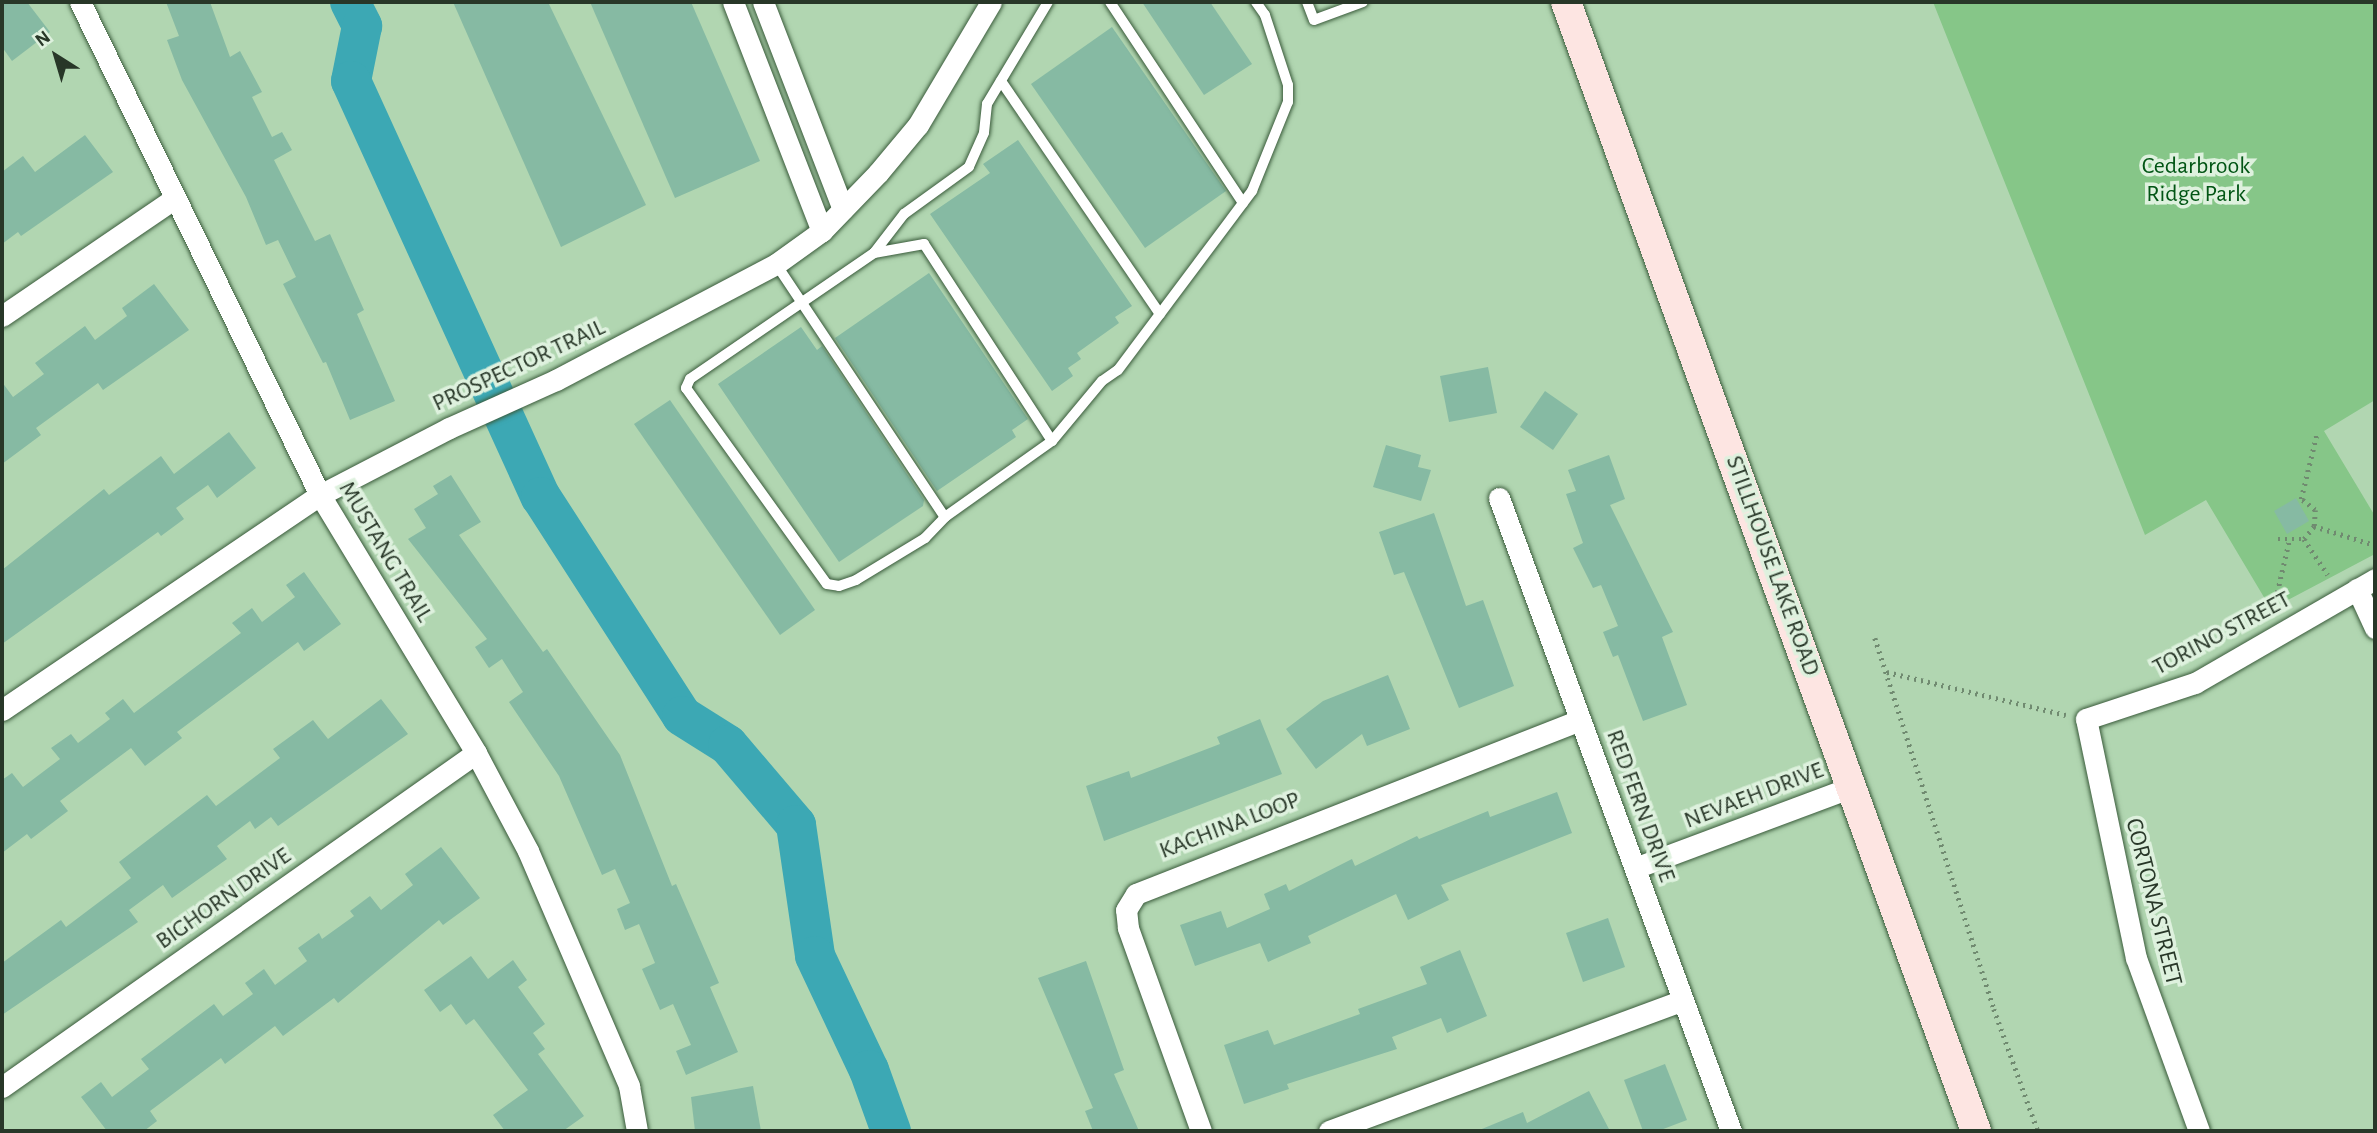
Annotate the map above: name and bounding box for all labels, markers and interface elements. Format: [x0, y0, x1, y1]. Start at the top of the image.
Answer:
north arrow [21, 21, 91, 91]
text: N [32, 27, 54, 50]
park label: Cedarbrook Ridge Park [2142, 153, 2250, 209]
street label: PROSPECTOR TRAIL [428, 313, 610, 419]
street label: STILLHOUSE LAKE ROAD [1719, 452, 1825, 680]
street label: MUSTANG TRAIL [332, 476, 438, 628]
street label: TORINO STREET [2148, 586, 2296, 682]
street label: RED FERN DRIVE [1599, 726, 1681, 886]
street label: NEVAEH DRIVE [1680, 756, 1828, 836]
street label: KACHINA LOOP [1156, 786, 1304, 866]
street label: CORTONA STREET [2118, 815, 2188, 989]
street label: BIGHORN DRIVE [151, 842, 297, 956]

